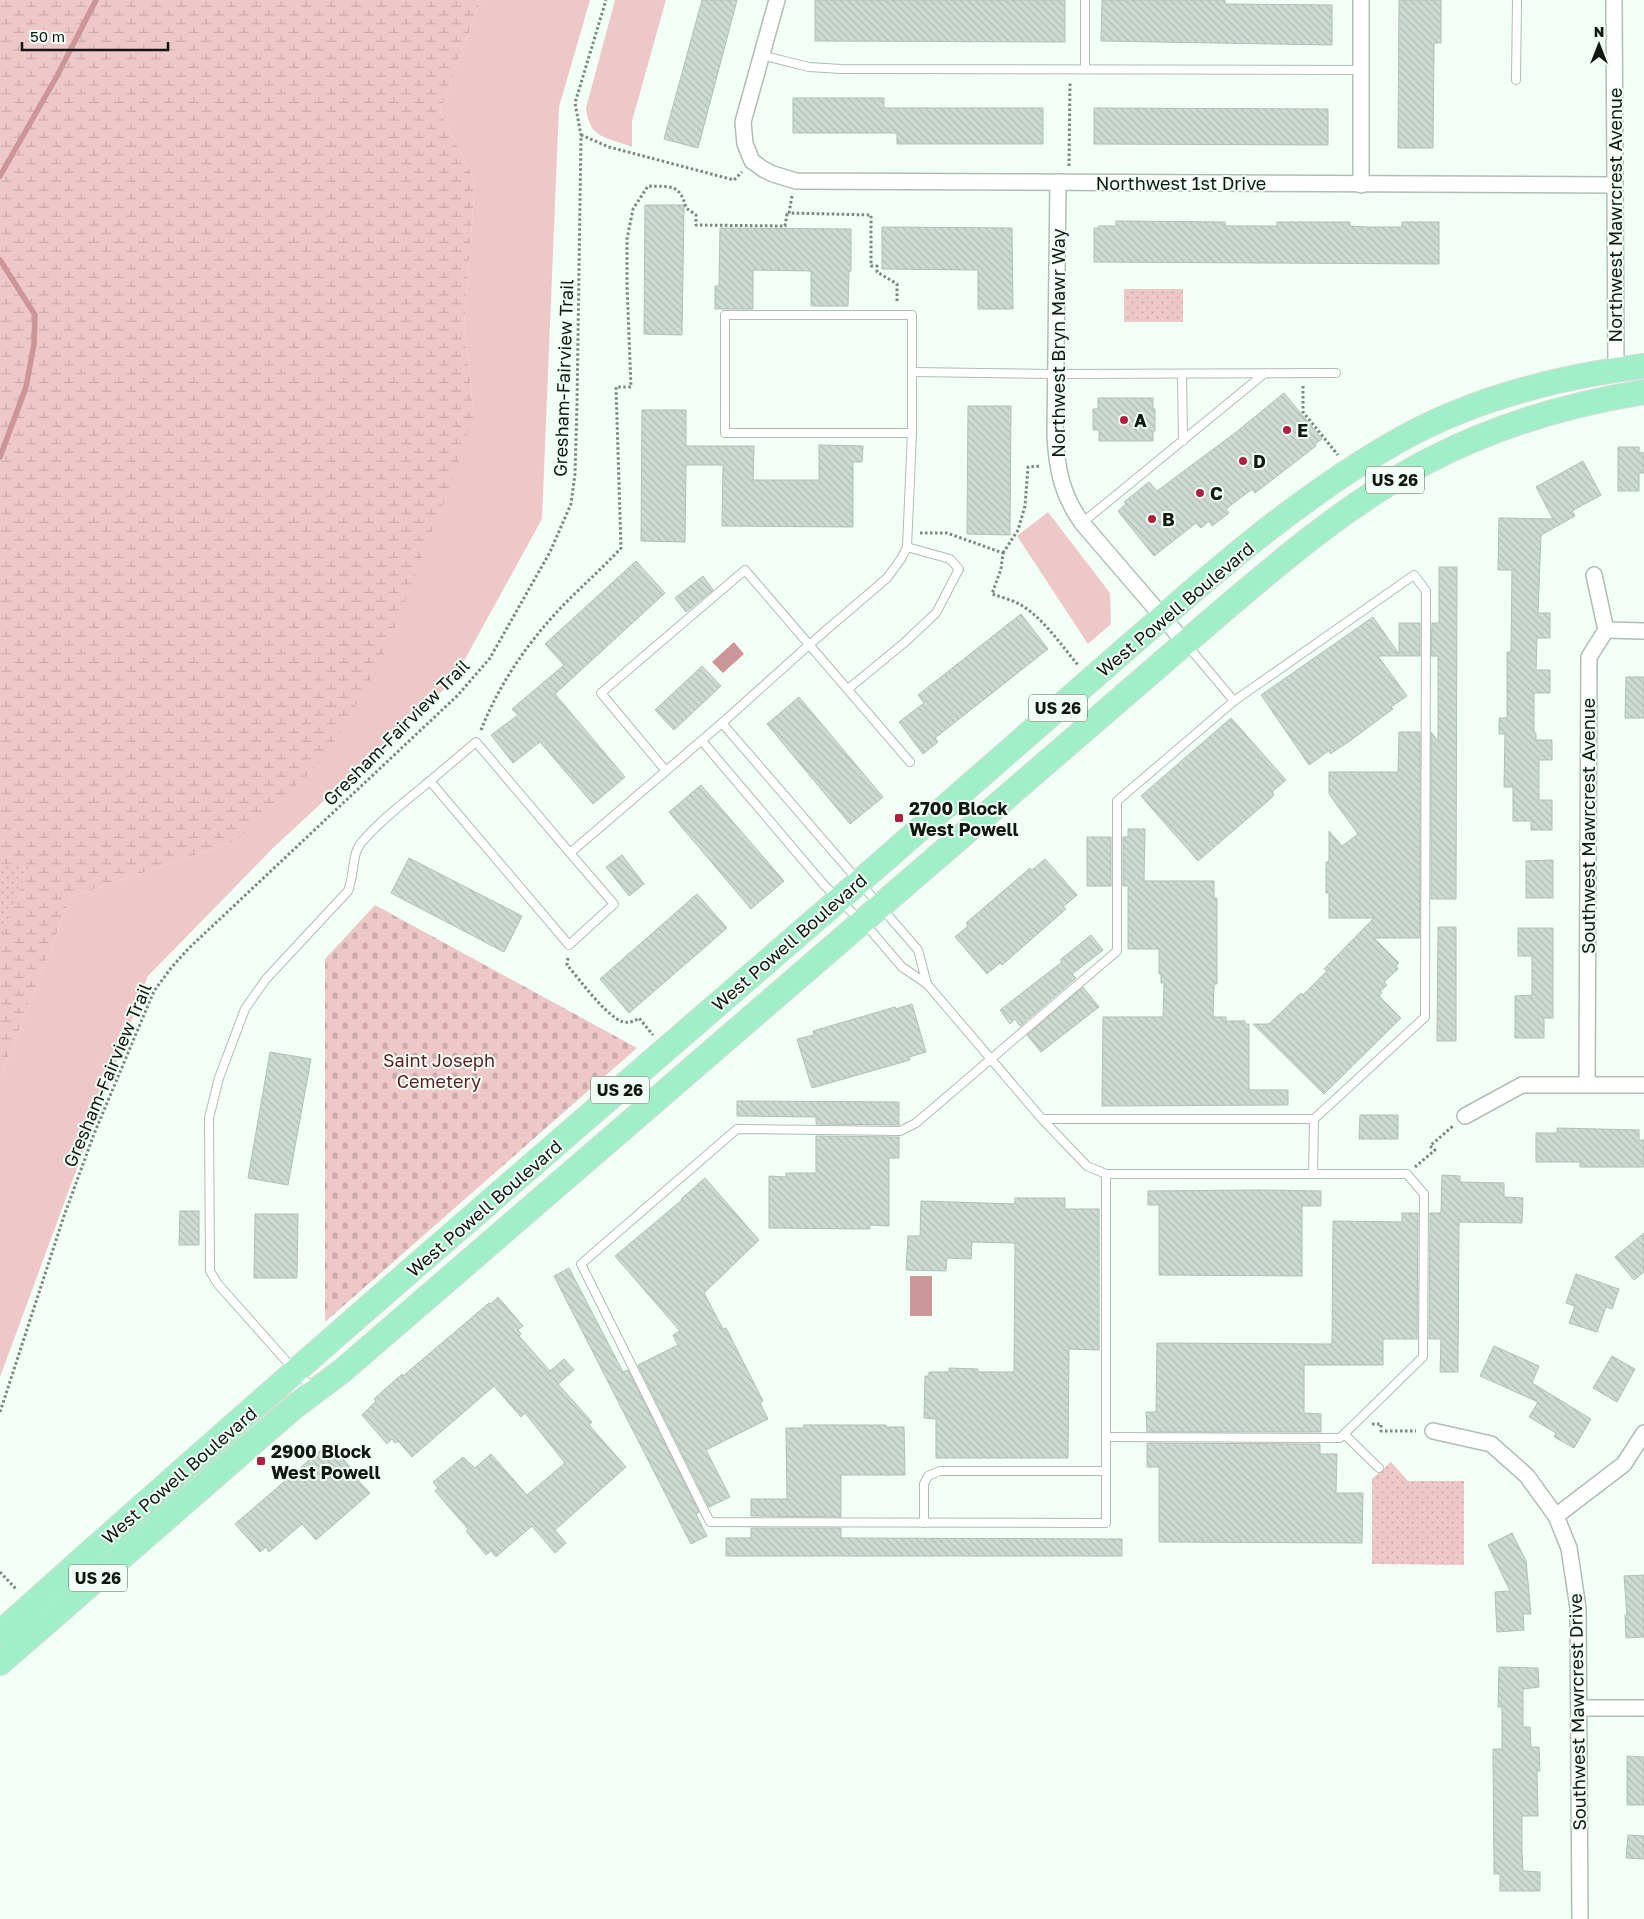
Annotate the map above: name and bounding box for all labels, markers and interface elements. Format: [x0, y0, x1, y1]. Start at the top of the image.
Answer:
scale bar [22, 20, 169, 52]
north arrow [1574, 20, 1624, 70]
text: N [1594, 23, 1604, 40]
text: 50 m [30, 27, 65, 45]
street label: Northwest Mawrcrest Avenue [1604, 88, 1626, 342]
street label: Northwest 1st Drive [1096, 172, 1266, 194]
street label: Northwest Bryn Mawr Way [1047, 228, 1069, 458]
street label: Gresham-Fairview Trail [549, 279, 577, 477]
place label: A [1134, 409, 1147, 431]
marker: A [1118, 414, 1130, 426]
place label: E [1297, 419, 1308, 441]
marker: E [1281, 424, 1293, 436]
place label: D [1253, 450, 1266, 472]
marker: D [1237, 455, 1249, 467]
road number: US 26 [1366, 466, 1424, 494]
place label: C [1210, 482, 1223, 504]
marker: C [1194, 487, 1206, 499]
place label: B [1162, 508, 1175, 530]
marker: B [1146, 513, 1158, 525]
street label: West Powell Boulevard [1092, 537, 1258, 681]
street label: Gresham-Fairview Trail [318, 654, 474, 810]
road number: US 26 [1029, 694, 1087, 721]
street label: Southwest Mawrcrest Avenue [1577, 698, 1599, 954]
place label: 2700 Block West Powell [909, 797, 1019, 840]
marker: 2700 Block West Powell [893, 812, 905, 824]
street label: West Powell Boulevard [707, 869, 871, 1015]
street label: Gresham-Fairview Trail [58, 979, 156, 1170]
park label: Saint Joseph Cemetery [383, 1049, 495, 1092]
road number: US 26 [591, 1076, 649, 1104]
street label: West Powell Boulevard [402, 1135, 566, 1281]
street label: West Powell Boulevard [97, 1402, 261, 1548]
place label: 2900 Block West Powell [271, 1440, 381, 1483]
marker: 2900 Block West Powell [255, 1455, 267, 1467]
road number: US 26 [69, 1565, 127, 1592]
street label: Southwest Mawrcrest Drive [1564, 1593, 1590, 1831]

